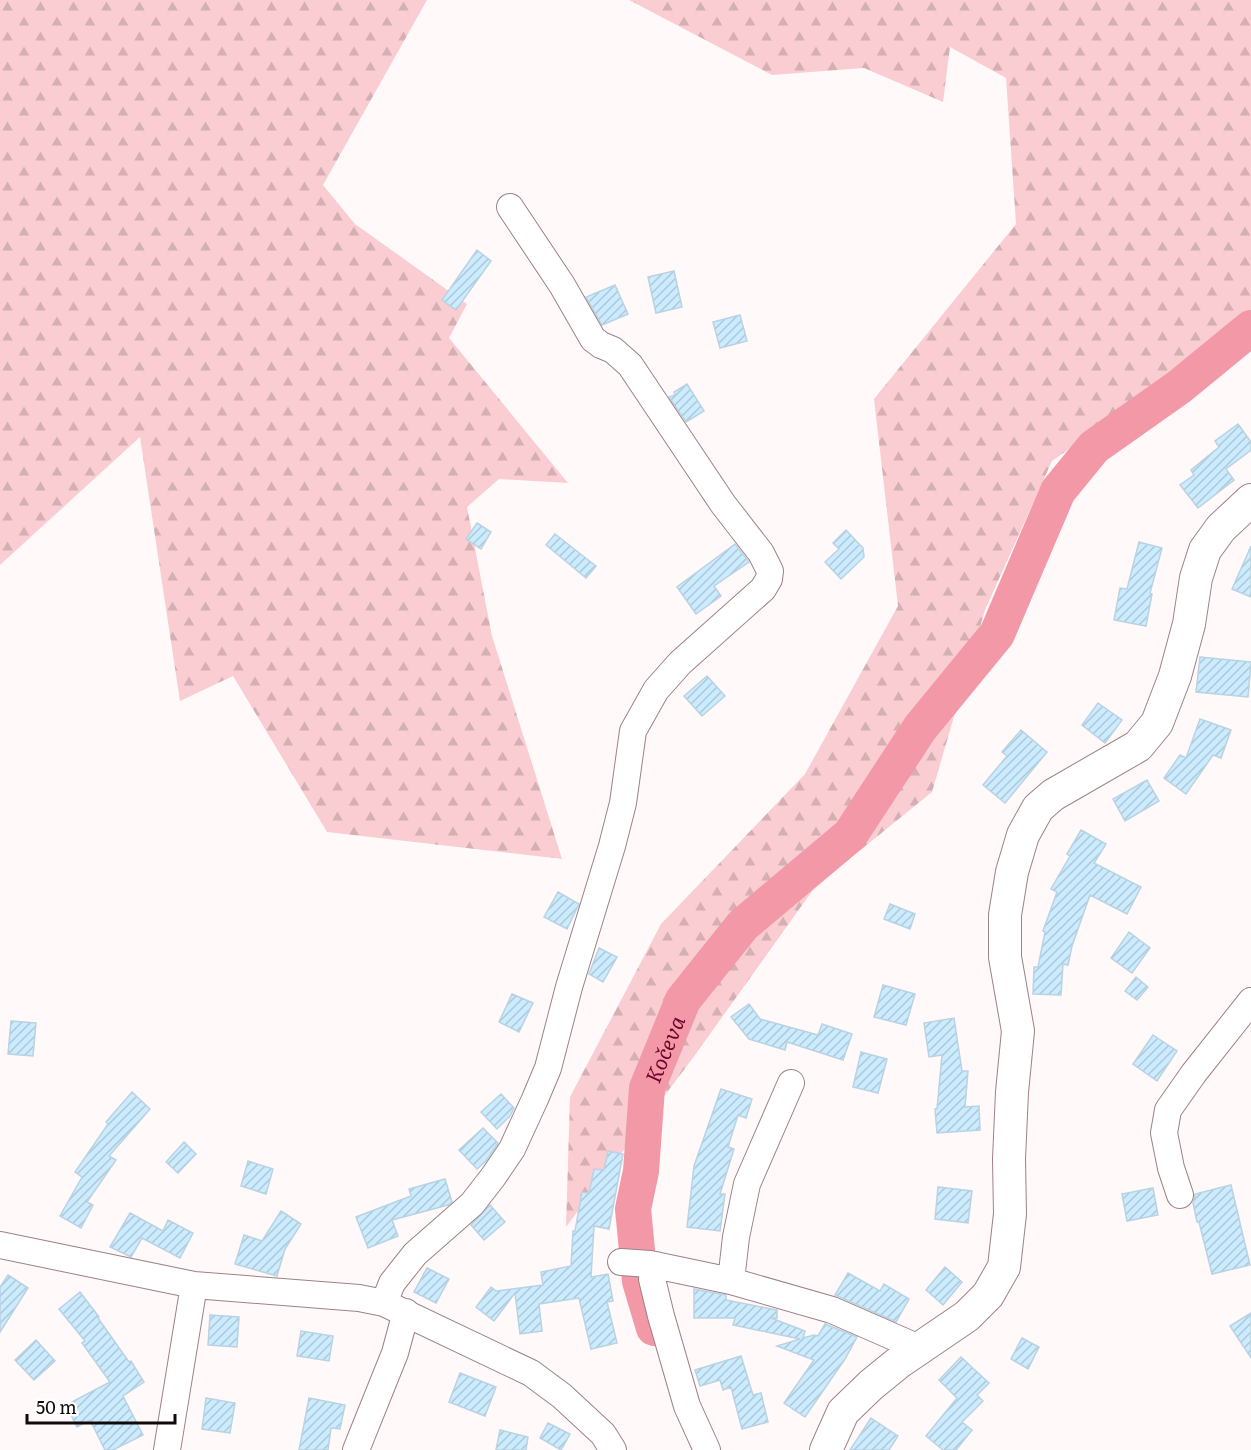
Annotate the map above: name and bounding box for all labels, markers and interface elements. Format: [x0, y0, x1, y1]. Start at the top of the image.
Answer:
water label: Kočeva [636, 1010, 691, 1087]
scale bar [27, 1387, 176, 1425]
text: 50 m [36, 1393, 77, 1420]

